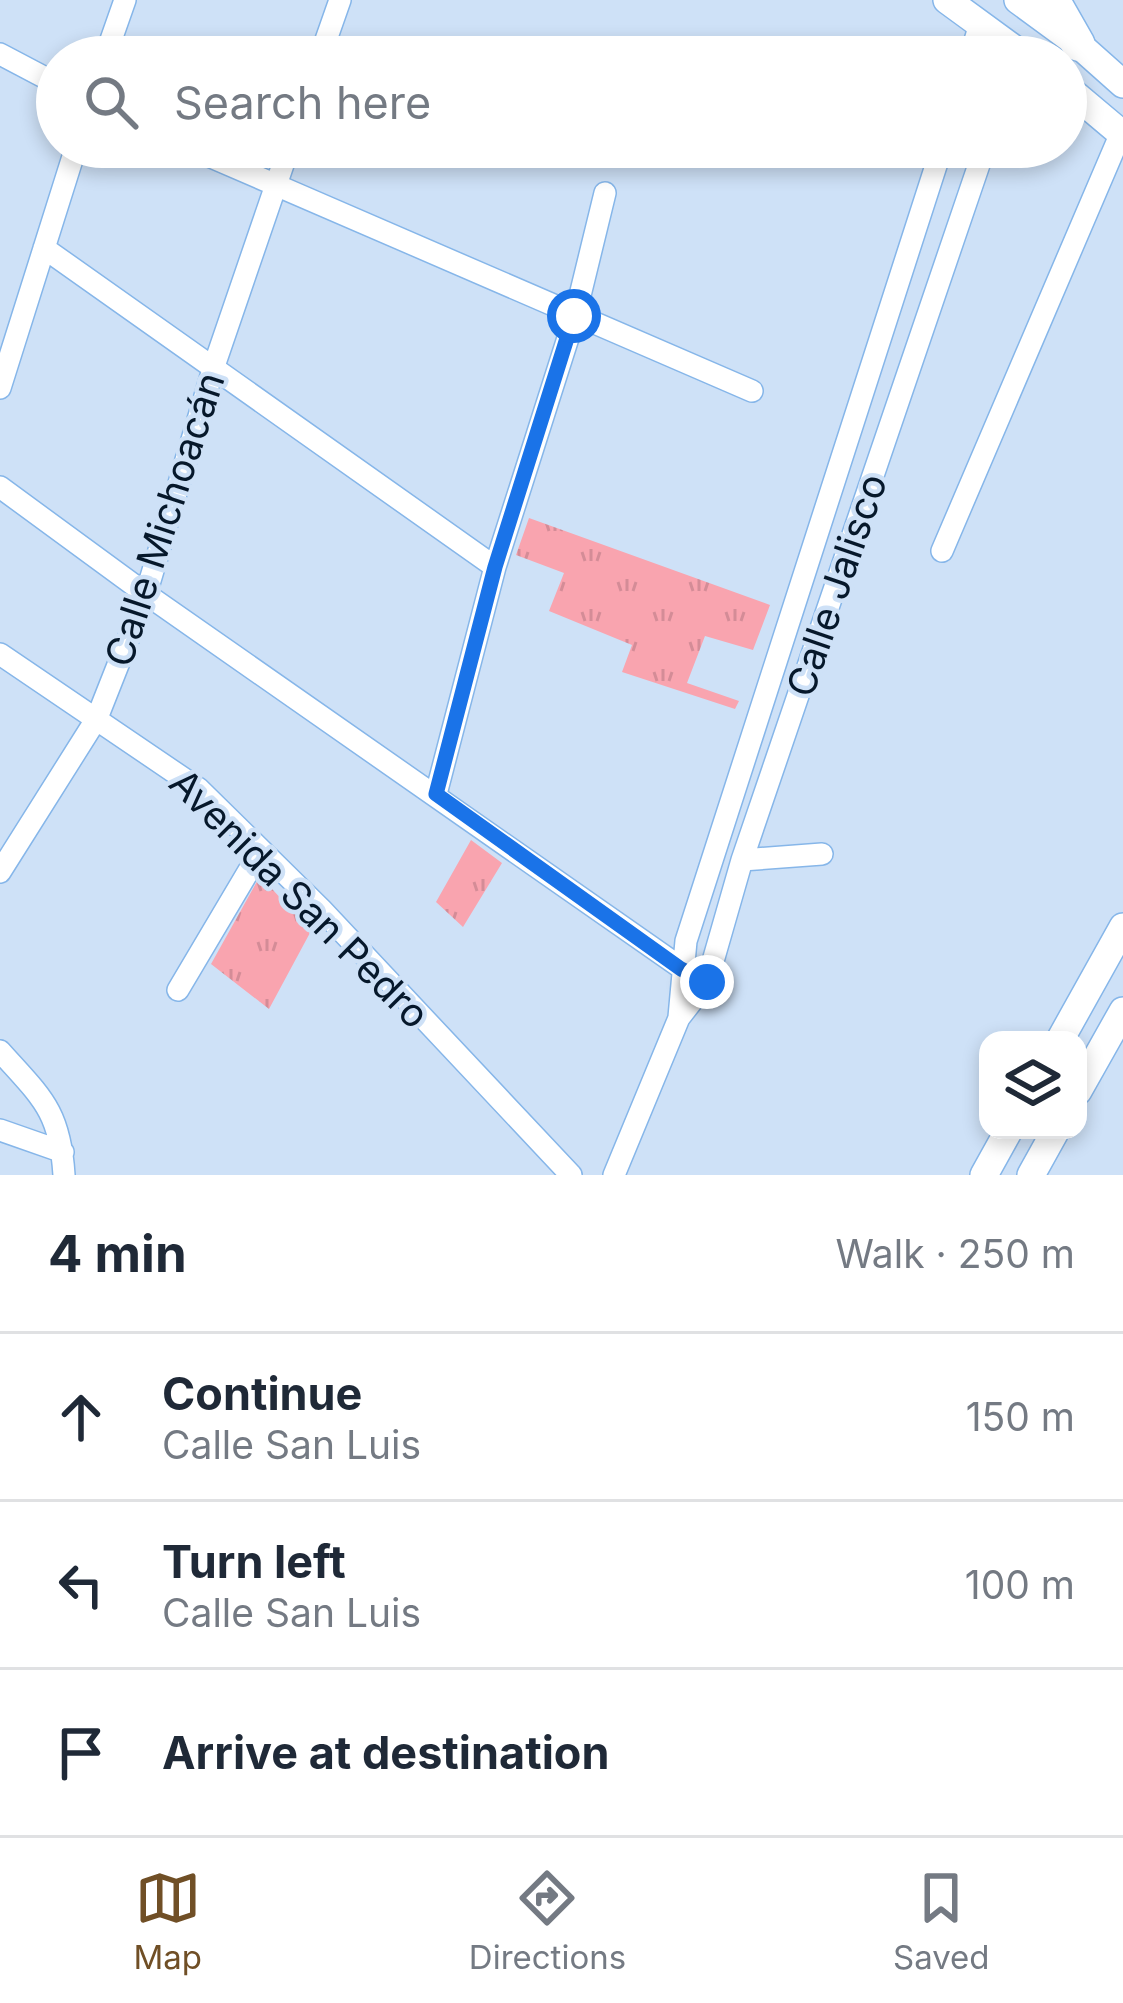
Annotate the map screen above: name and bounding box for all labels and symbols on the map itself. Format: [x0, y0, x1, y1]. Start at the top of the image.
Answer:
route start [547, 289, 601, 343]
street label: Calle Michoacán [94, 366, 234, 672]
street label: Calle Jalisco [776, 468, 896, 702]
street label: Avenida San Pedro [161, 759, 439, 1037]
route end [680, 955, 734, 1009]

